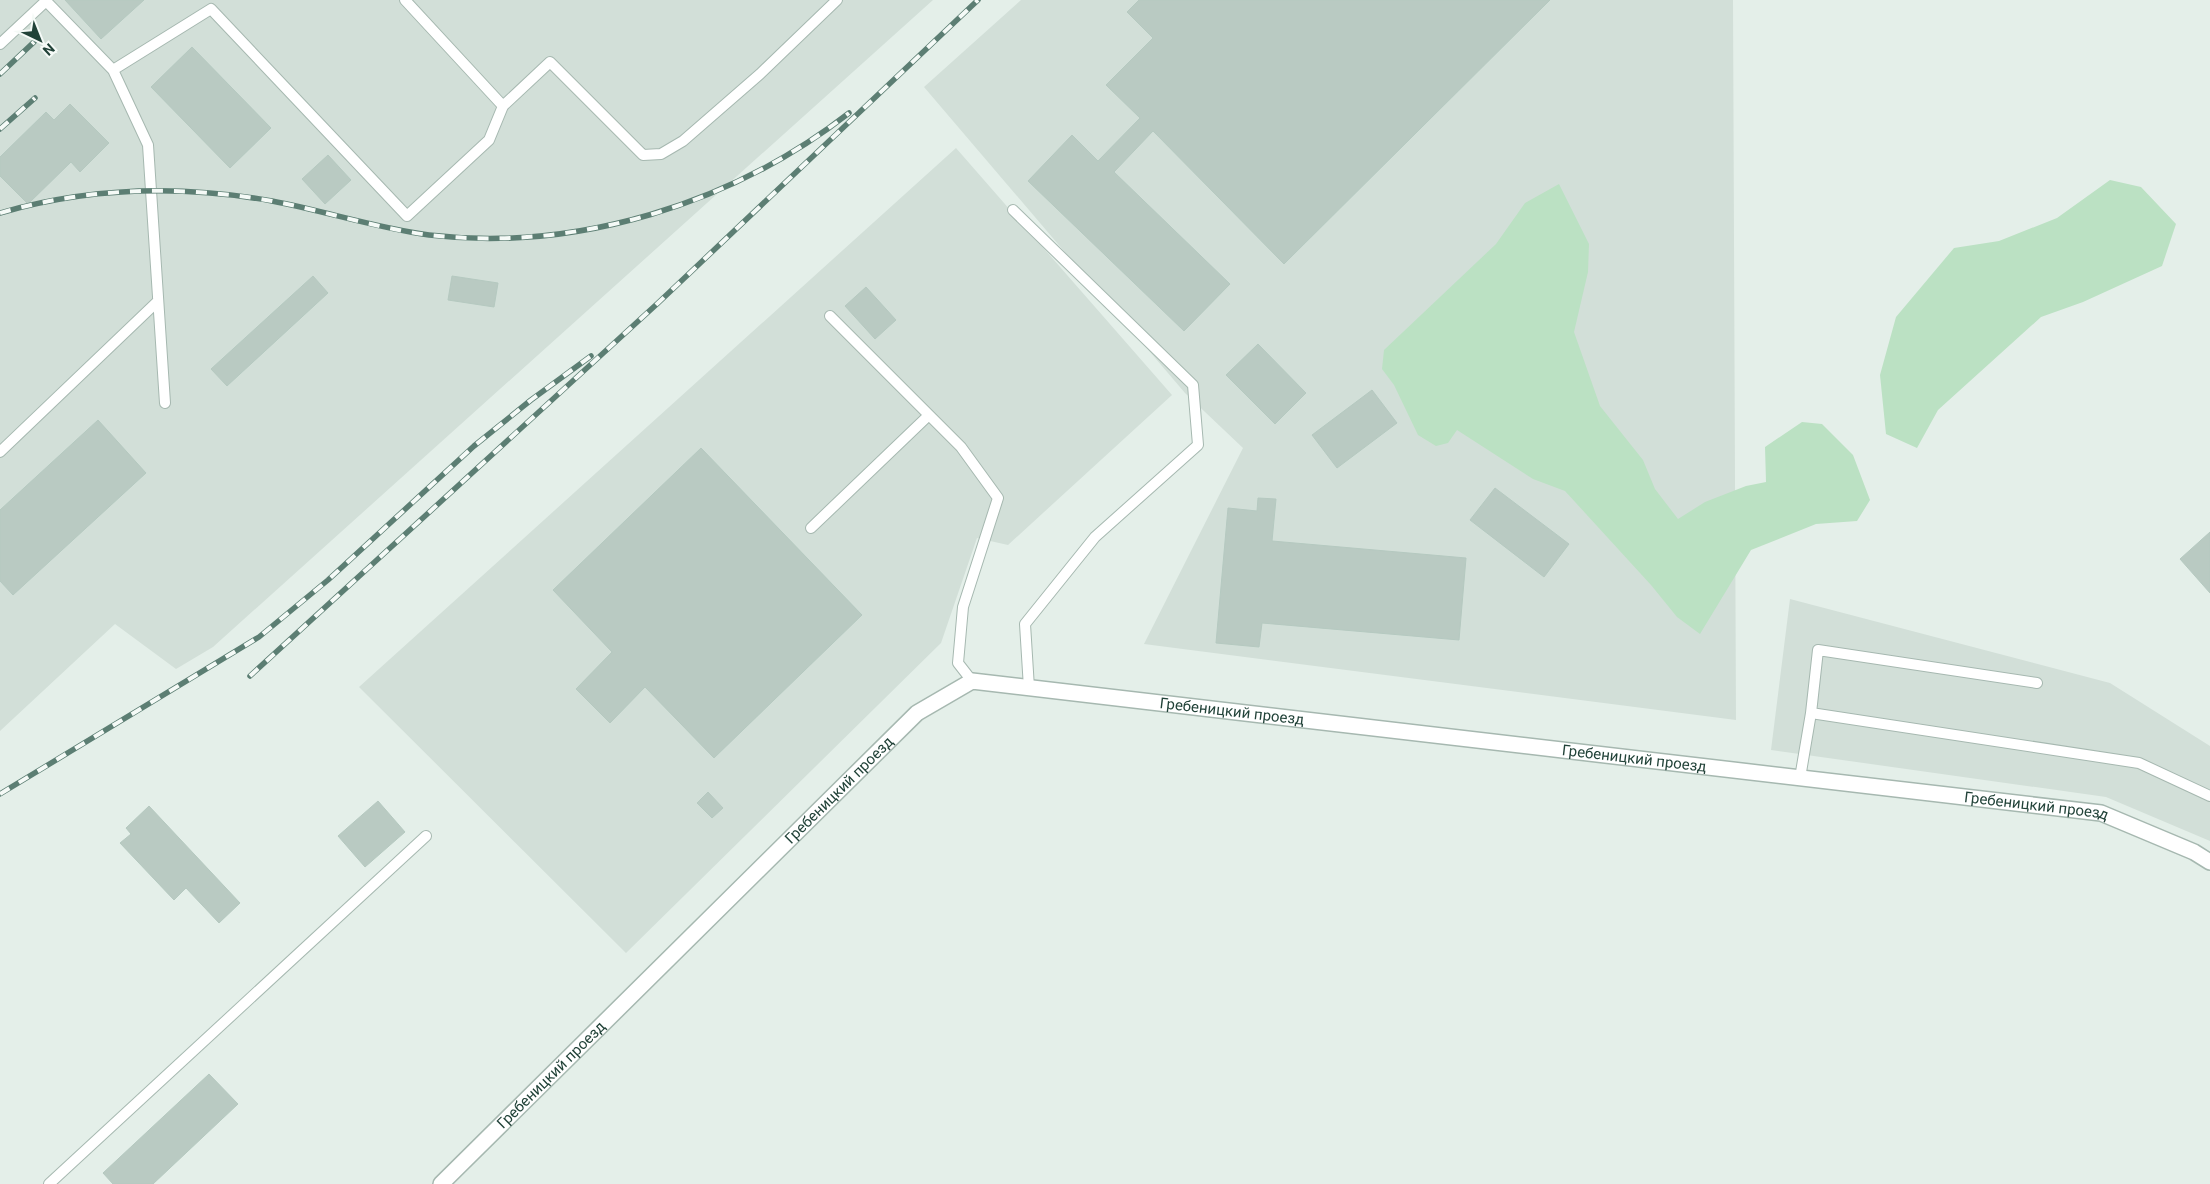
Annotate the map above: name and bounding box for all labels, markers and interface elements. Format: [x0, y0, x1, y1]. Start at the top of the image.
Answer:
north arrow [15, 15, 65, 65]
text: N [40, 40, 58, 59]
street label: Гребеницкий проезд [1159, 694, 1305, 729]
street label: Гребеницкий проезд [781, 733, 897, 848]
street label: Гребеницкий проезд [1561, 741, 1707, 776]
street label: Гребеницкий проезд [1963, 788, 2112, 824]
street label: Гребеницкий проезд [493, 1017, 609, 1132]

